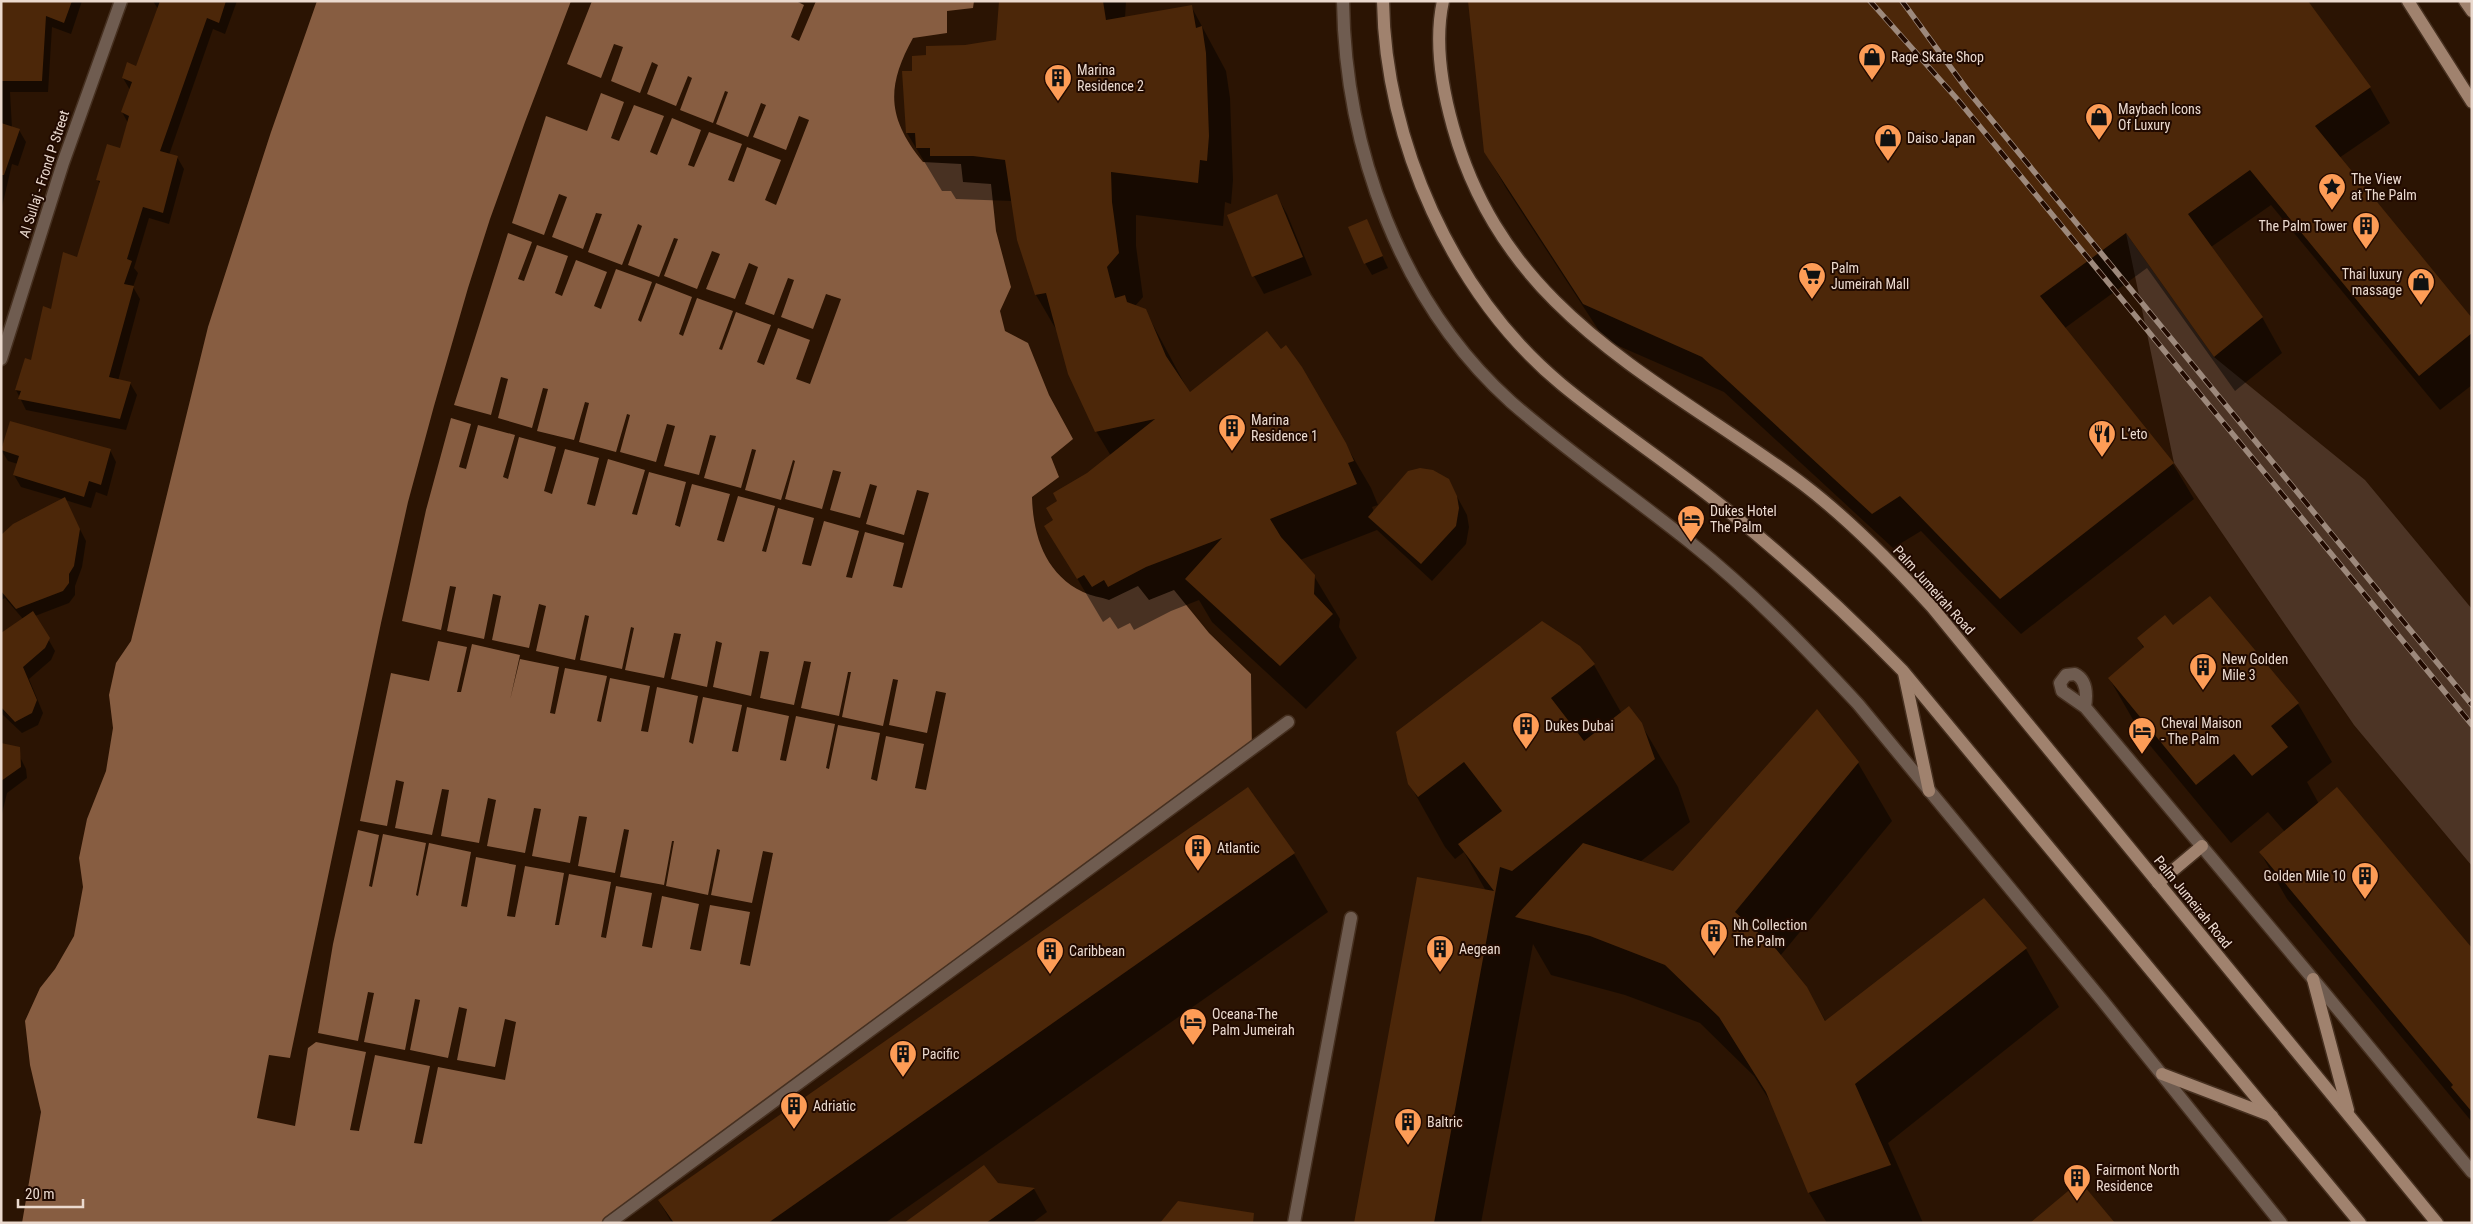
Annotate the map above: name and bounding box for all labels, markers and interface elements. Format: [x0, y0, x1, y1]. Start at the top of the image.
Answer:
shop icon: Rage Skate Shop [1857, 42, 1887, 81]
place label: Rage Skate Shop [1891, 49, 1984, 65]
place label: Marina Residence 2 [1077, 62, 1144, 94]
building icon: Marina Residence 2 [1043, 63, 1073, 102]
place label: Maybach Icons Of Luxury [2118, 101, 2201, 133]
shop icon: Maybach Icons Of Luxury [2084, 102, 2114, 141]
street label: Al Sullaj - Frond P Street [16, 108, 72, 240]
shop icon: Daiso Japan [1873, 123, 1903, 162]
place label: Daiso Japan [1907, 130, 1975, 146]
place label: The View at The Palm [2351, 171, 2417, 203]
place icon: The View at The Palm [2317, 172, 2347, 211]
building icon: The Palm Tower [2351, 211, 2381, 250]
place label: The Palm Tower [2259, 218, 2347, 234]
place label: Palm Jumeirah Mall [1831, 260, 1909, 292]
supermarket icon: Palm Jumeirah Mall [1797, 261, 1827, 300]
place label: Thai luxury massage [2342, 266, 2402, 298]
shop icon: Thai luxury massage [2406, 267, 2436, 306]
place label: Marina Residence 1 [1251, 412, 1318, 444]
building icon: Marina Residence 1 [1217, 413, 1247, 452]
restaurant icon: L’eto [2087, 419, 2117, 458]
place label: L’eto [2121, 426, 2148, 442]
place label: Dukes Hotel The Palm [1710, 503, 1777, 535]
hotel icon: Dukes Hotel The Palm [1676, 504, 1706, 543]
street label: Palm Jumeirah Road [1890, 542, 1978, 638]
place label: New Golden Mile 3 [2222, 651, 2288, 683]
building icon: New Golden Mile 3 [2188, 652, 2218, 691]
building icon: Dukes Dubai [1511, 711, 1541, 750]
place label: Cheval Maison - The Palm [2161, 715, 2242, 747]
hotel icon: Cheval Maison - The Palm [2127, 716, 2157, 755]
place label: Dukes Dubai [1545, 718, 1614, 734]
building icon: Atlantic [1183, 833, 1213, 872]
place label: Atlantic [1217, 840, 1260, 856]
street label: Palm Jumeirah Road [2151, 853, 2235, 951]
building icon: Golden Mile 10 [2350, 861, 2380, 900]
place label: Golden Mile 10 [2263, 868, 2346, 884]
place label: Nh Collection The Palm [1733, 917, 1807, 949]
building icon: Nh Collection The Palm [1699, 918, 1729, 957]
building icon: Aegean [1425, 934, 1455, 973]
building icon: Caribbean [1035, 936, 1065, 975]
place label: Aegean [1459, 941, 1501, 957]
place label: Caribbean [1069, 943, 1125, 959]
place label: Oceana-The Palm Jumeirah [1212, 1006, 1295, 1038]
hotel icon: Oceana-The Palm Jumeirah [1178, 1007, 1208, 1046]
building icon: Pacific [888, 1039, 918, 1078]
place label: Pacific [922, 1046, 959, 1062]
building icon: Adriatic [779, 1091, 809, 1130]
place label: Adriatic [813, 1098, 856, 1114]
building icon: Baltric [1393, 1107, 1423, 1146]
place label: Baltric [1427, 1114, 1463, 1130]
place label: Fairmont North Residence [2096, 1162, 2180, 1194]
building icon: Fairmont North Residence [2062, 1163, 2092, 1202]
scale bar [18, 1176, 82, 1208]
text: 20 m [25, 1185, 55, 1203]

